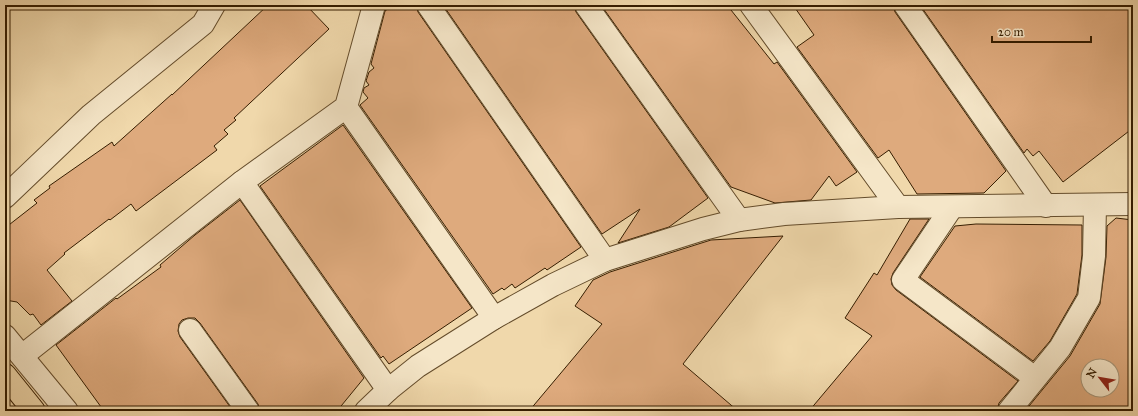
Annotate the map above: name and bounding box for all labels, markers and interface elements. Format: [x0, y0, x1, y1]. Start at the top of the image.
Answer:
scale bar [992, 18, 1091, 44]
text: 20 m [998, 25, 1024, 39]
north arrow [1080, 358, 1120, 398]
text: N [1084, 365, 1100, 380]

